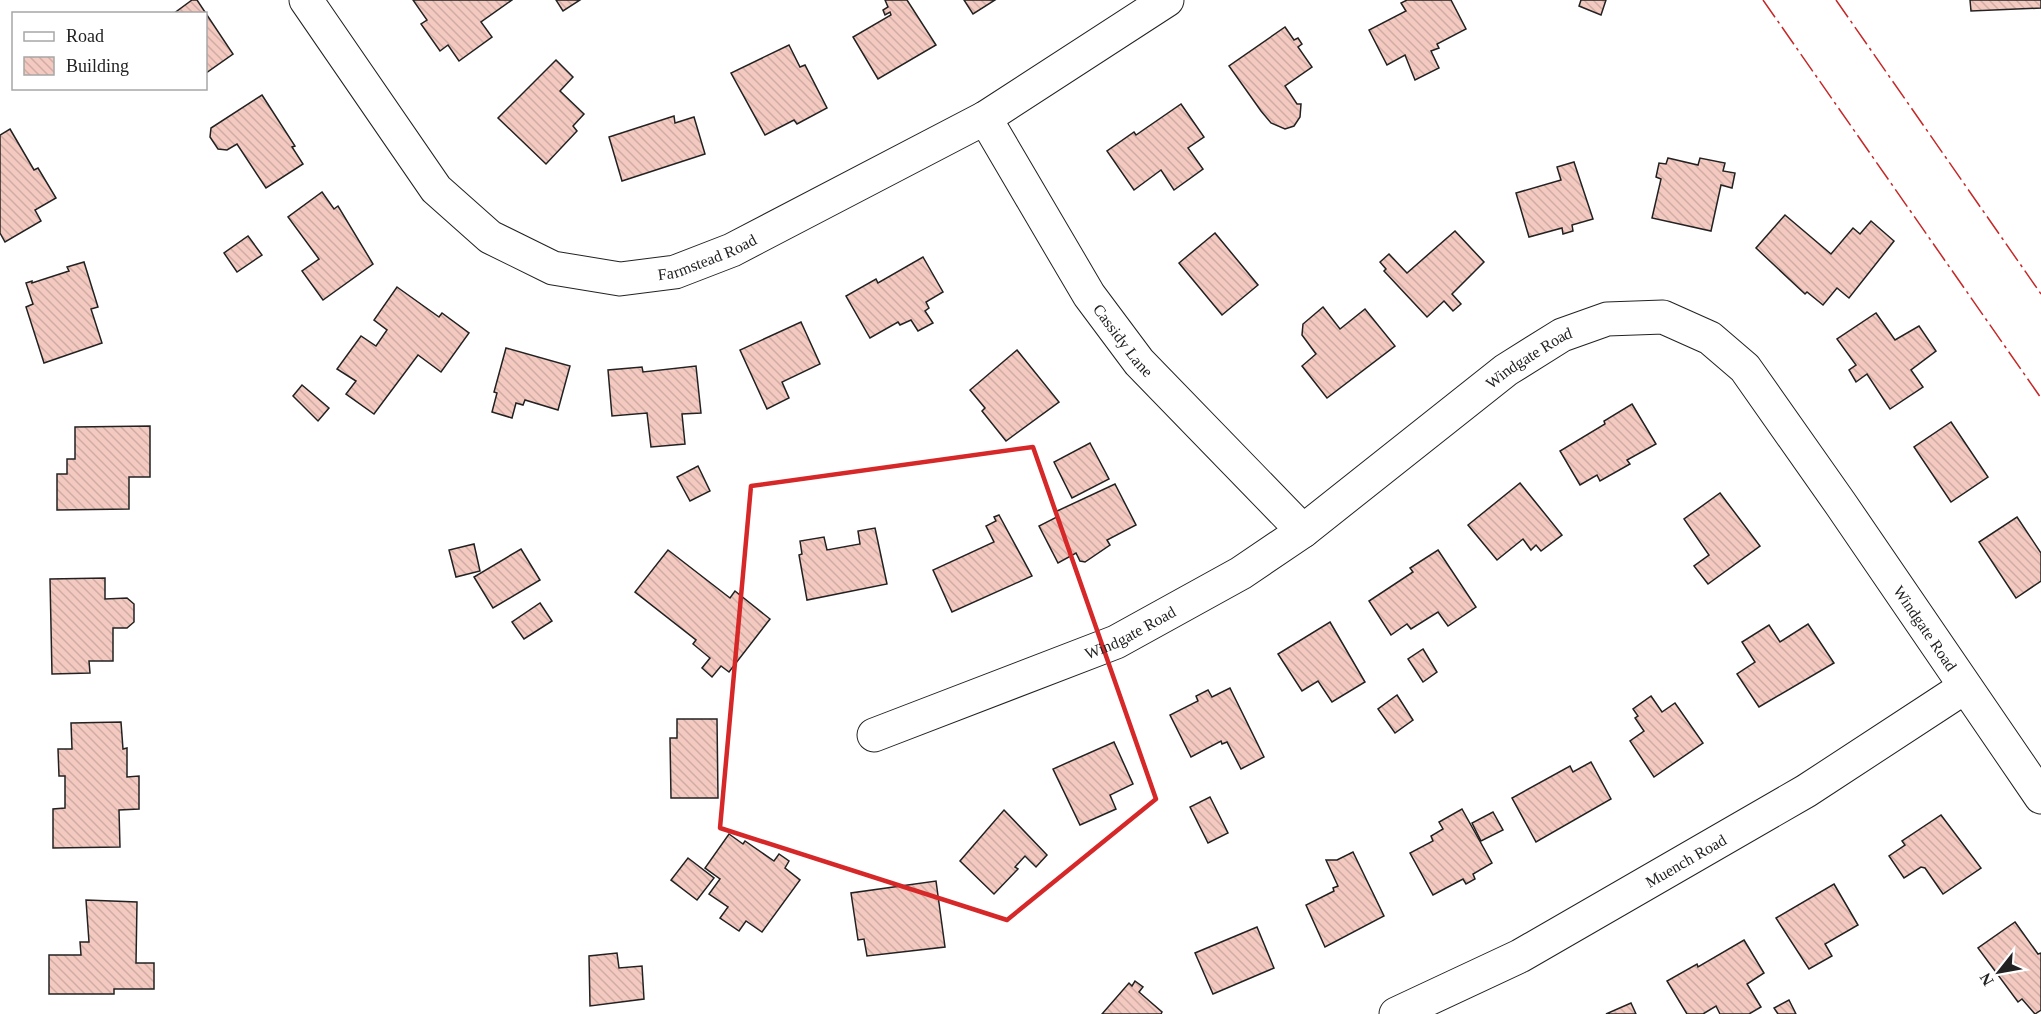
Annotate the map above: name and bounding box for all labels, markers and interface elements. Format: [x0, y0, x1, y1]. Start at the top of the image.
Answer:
legend [12, 12, 207, 90]
text: Road [66, 26, 104, 46]
text: Building [66, 56, 129, 76]
street label: Farmstead Road [657, 230, 759, 283]
street label: Cassidy Lane [1090, 301, 1157, 380]
street label: Windgate Road [1482, 324, 1574, 391]
street label: Windgate Road [1890, 582, 1961, 674]
street label: Windgate Road [1082, 602, 1178, 662]
street label: Muench Road [1642, 831, 1729, 890]
north arrow [1969, 942, 2029, 1002]
text: N [1976, 970, 1997, 989]

